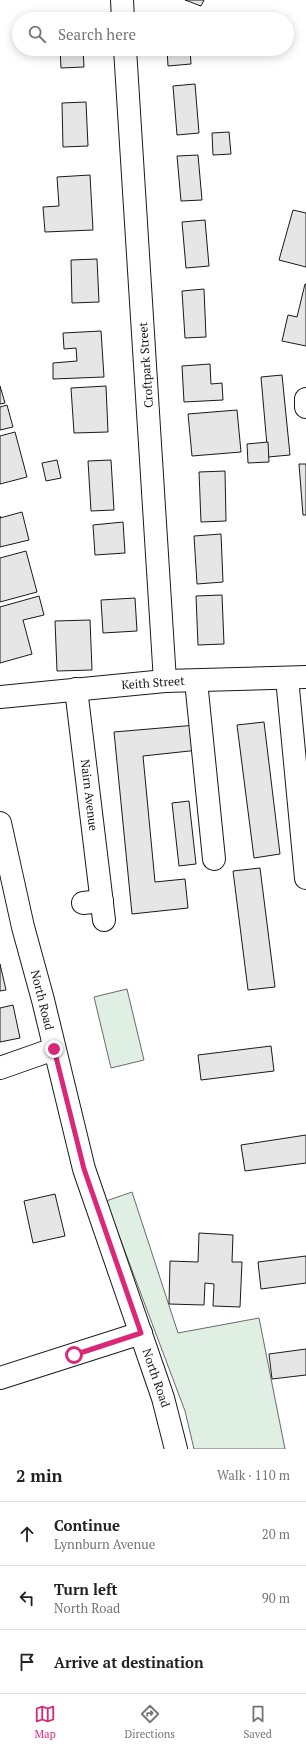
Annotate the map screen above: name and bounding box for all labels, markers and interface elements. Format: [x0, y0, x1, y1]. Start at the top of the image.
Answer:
search box [12, 12, 294, 56]
icon: search [26, 23, 48, 45]
text: Search here [58, 24, 136, 44]
street label: Croftpark Street [135, 321, 156, 408]
street label: Keith Street [121, 673, 186, 692]
street label: Nairn Avenue [78, 758, 101, 832]
street label: North Road [28, 968, 57, 1032]
route end [45, 1040, 63, 1058]
route start [65, 1346, 83, 1364]
street label: North Road [139, 1346, 174, 1410]
text: 2 min [16, 1464, 63, 1487]
text: Walk · 110 m [217, 1466, 290, 1484]
text: Continue [54, 1515, 120, 1535]
icon: ahead [16, 1523, 38, 1545]
text: 20 m [262, 1525, 290, 1543]
text: Lynnburn Avenue [54, 1535, 155, 1553]
text: Turn left [54, 1579, 118, 1599]
icon: left [16, 1587, 38, 1609]
text: 90 m [262, 1589, 290, 1607]
text: North Road [54, 1599, 120, 1617]
icon: arrive [16, 1651, 38, 1673]
text: Arrive at destination [54, 1652, 204, 1672]
tab: Map [34, 1703, 56, 1741]
tab: Directions [124, 1703, 175, 1741]
tab: Saved [243, 1703, 272, 1741]

